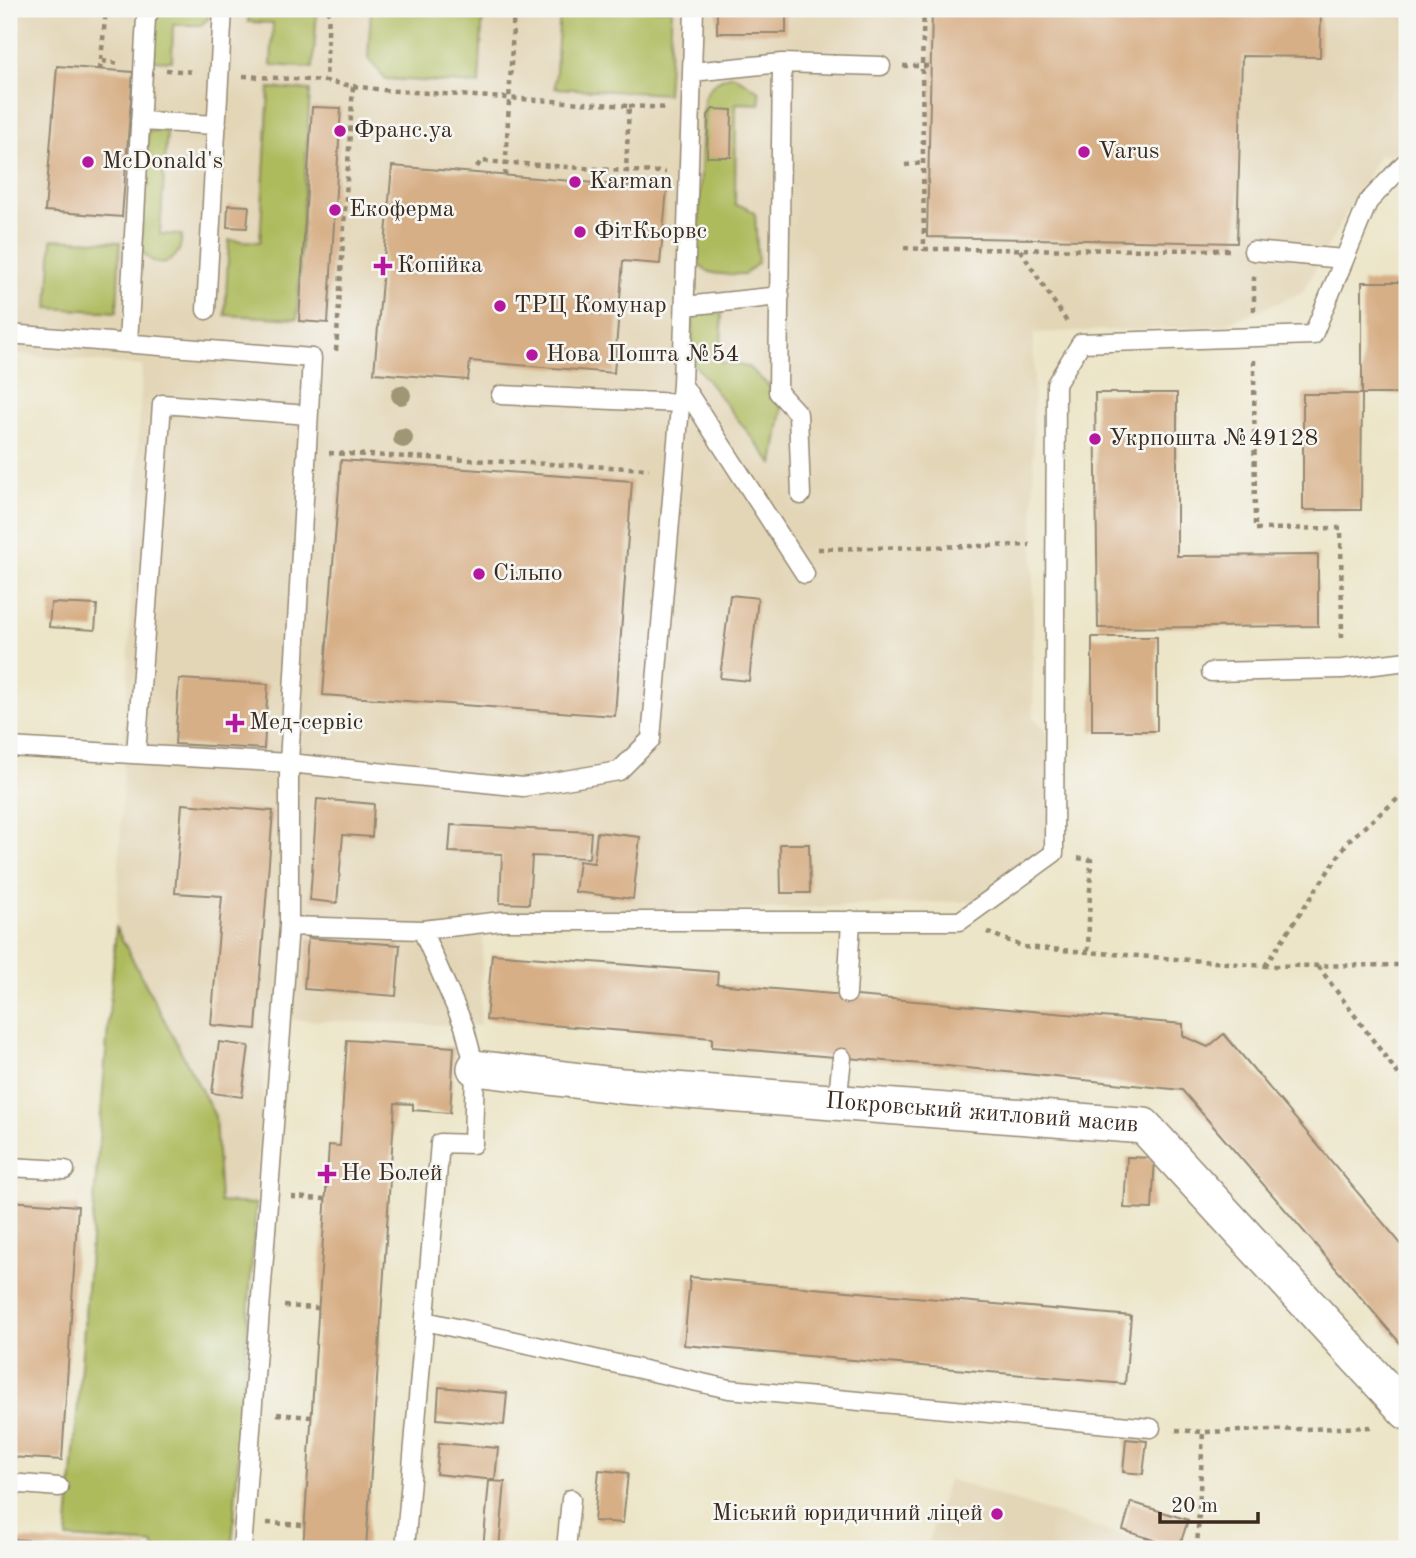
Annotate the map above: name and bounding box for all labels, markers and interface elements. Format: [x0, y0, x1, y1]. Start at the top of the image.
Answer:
place label: Франс.уа [354, 119, 453, 143]
marker: Франс.уа [332, 123, 348, 139]
place label: Varus [1098, 140, 1160, 164]
marker: Varus [1076, 144, 1092, 160]
place label: McDonald's [102, 150, 223, 174]
marker: McDonald's [80, 154, 96, 170]
place label: Karman [589, 170, 673, 194]
marker: Karman [567, 174, 583, 190]
place label: Екоферма [349, 198, 455, 222]
marker: Екоферма [327, 202, 343, 218]
place label: ФiтКьорвс [594, 220, 707, 244]
marker: ФiтКьорвс [572, 224, 588, 240]
place label: Копійка [397, 254, 483, 278]
marker: Копійка [375, 258, 391, 274]
place label: ТРЦ Комунар [514, 294, 667, 318]
marker: ТРЦ Комунар [492, 298, 508, 314]
place label: Нова Пошта №54 [546, 343, 739, 367]
marker: Нова Пошта №54 [524, 347, 540, 363]
place label: Укрпошта №49128 [1109, 427, 1318, 451]
marker: Укрпошта №49128 [1087, 431, 1103, 447]
place label: Сільпо [493, 562, 563, 586]
marker: Сільпо [471, 566, 487, 582]
place label: Мед-сервіс [249, 711, 363, 735]
marker: Мед-сервіс [227, 715, 243, 731]
street label: Покровський житловий масив [825, 1090, 1139, 1138]
place label: Не Болей [341, 1162, 443, 1186]
marker: Не Болей [319, 1166, 335, 1182]
scale bar [1160, 1481, 1258, 1525]
text: 20 m [1171, 1496, 1218, 1517]
place label: Міський юридичний ліцей [712, 1502, 983, 1526]
marker: Міський юридичний ліцей [989, 1506, 1005, 1522]

